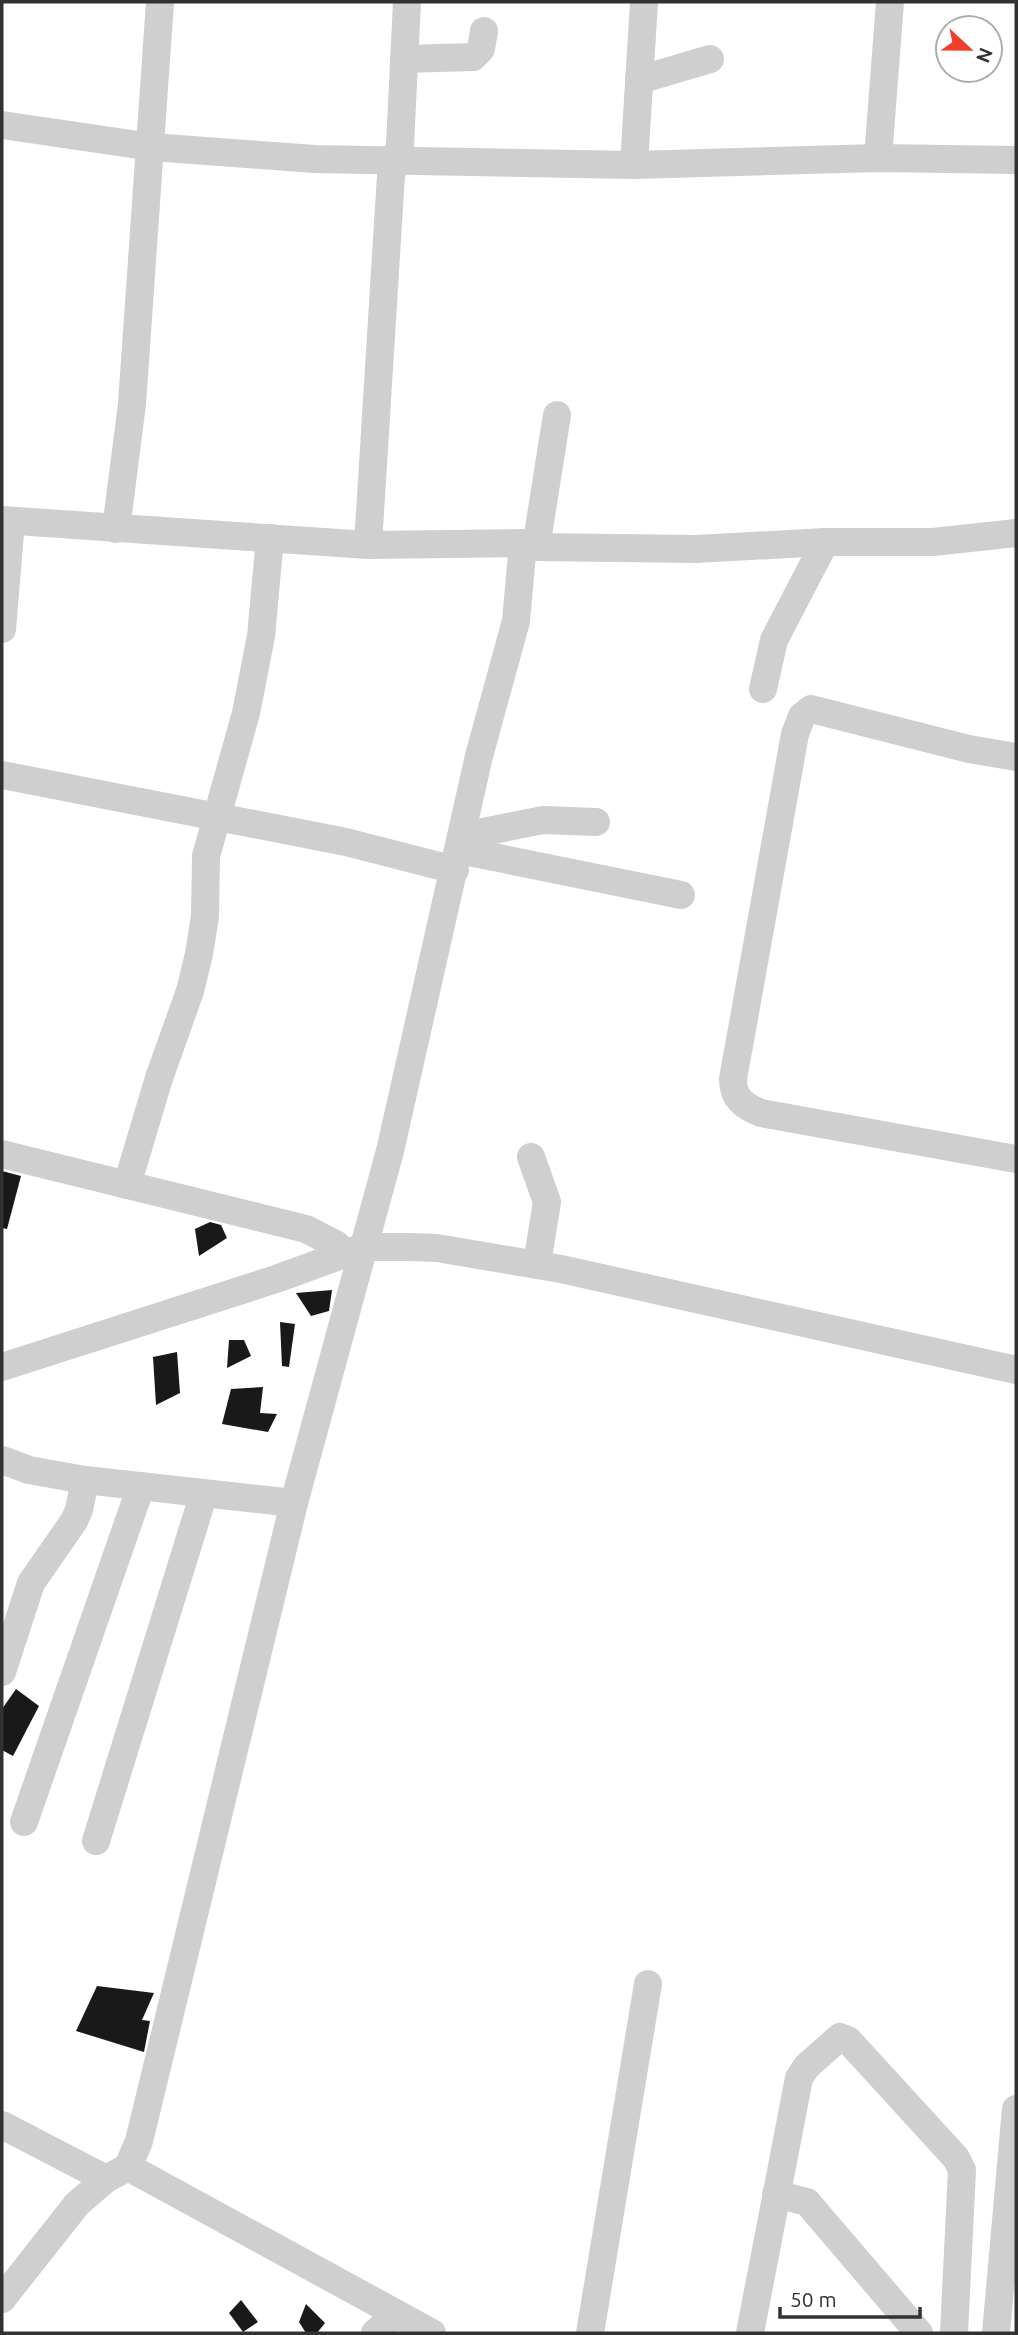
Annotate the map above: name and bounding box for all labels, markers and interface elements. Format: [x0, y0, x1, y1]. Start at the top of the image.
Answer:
north arrow [934, 14, 1004, 84]
text: N [972, 45, 998, 66]
scale bar [780, 2276, 920, 2320]
text: 50 m [790, 2287, 837, 2311]

